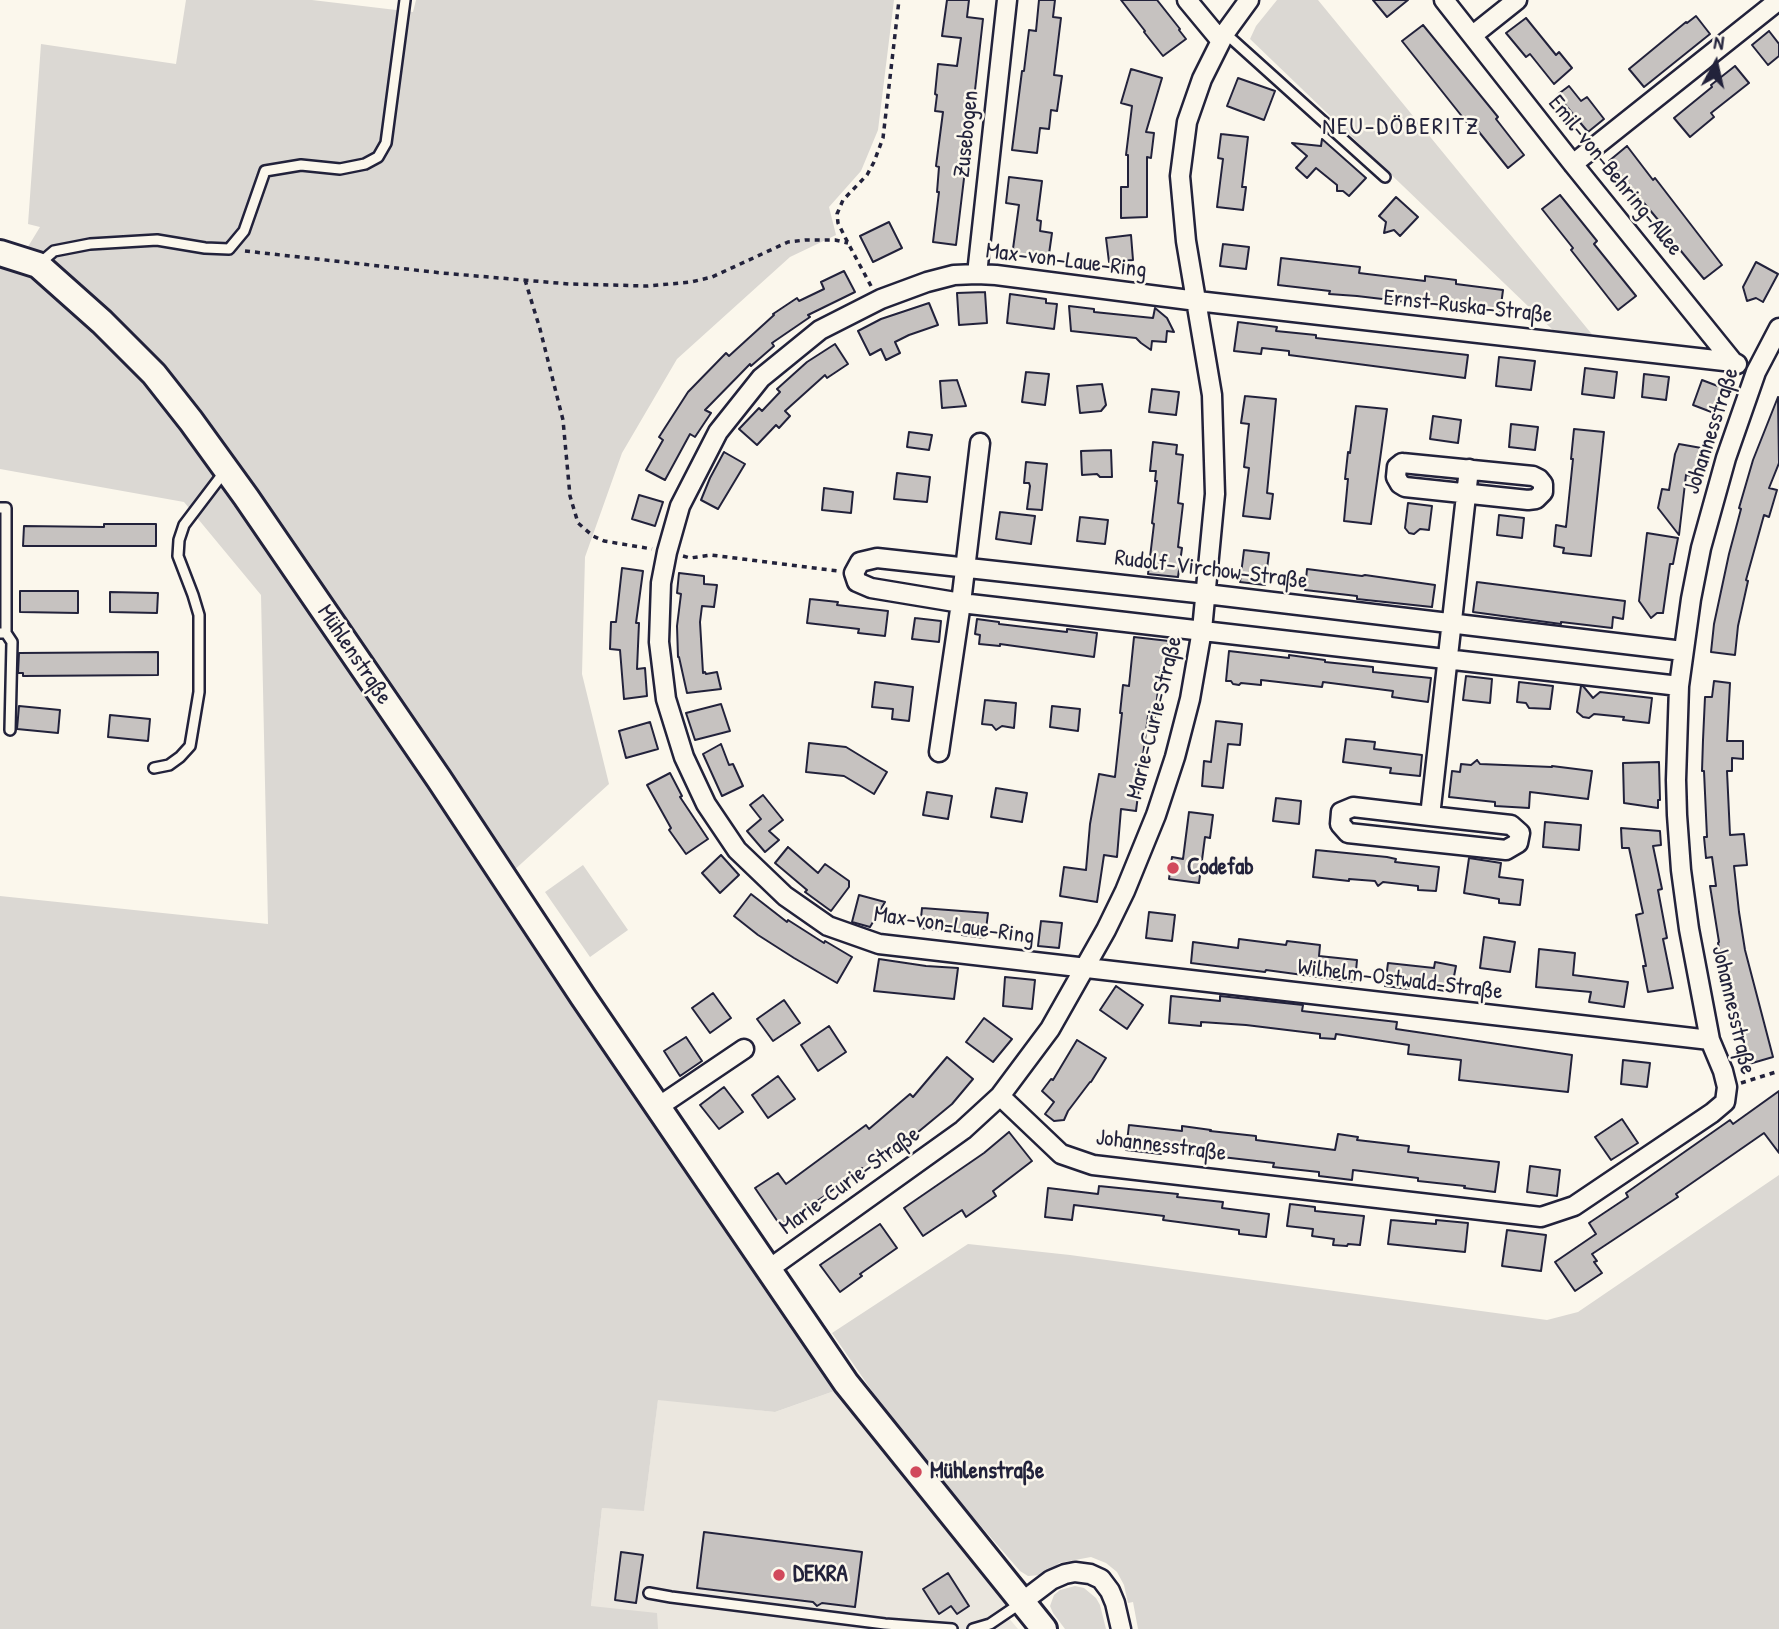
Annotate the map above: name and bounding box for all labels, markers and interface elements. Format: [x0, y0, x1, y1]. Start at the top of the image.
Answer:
north arrow [1681, 28, 1751, 98]
text: N [1712, 29, 1726, 56]
street label: Zusebogen [949, 89, 985, 179]
street label: Emil-von-Behring-Allee [1542, 90, 1688, 262]
district label: NEU-DÖBERITZ [1324, 114, 1478, 142]
street label: Max-von-Laue-Ring [984, 237, 1148, 285]
street label: Ernst-Ruska-Straße [1382, 284, 1554, 330]
street label: Johannesstraße [1679, 364, 1745, 498]
street label: Rudolf-Virchow-Straße [1113, 544, 1309, 596]
street label: Mühlenstraße [311, 600, 397, 710]
street label: Marie-Curie-Straße [1121, 634, 1189, 802]
place label: Codefab [1187, 854, 1254, 882]
marker: Codefab [1165, 860, 1181, 876]
street label: Max-von-Laue-Ring [872, 901, 1036, 951]
street label: Johannesstraße [1705, 943, 1761, 1077]
street label: Wilhelm-Ostwald-Straße [1296, 954, 1504, 1006]
street label: Marie-Curie-Straße [774, 1121, 926, 1241]
street label: Johannesstraße [1094, 1124, 1228, 1168]
place label: Mühlenstraße [930, 1458, 1044, 1486]
marker: Mühlenstraße [908, 1464, 924, 1480]
place label: DEKRA [793, 1561, 848, 1589]
marker: DEKRA [771, 1567, 787, 1583]

